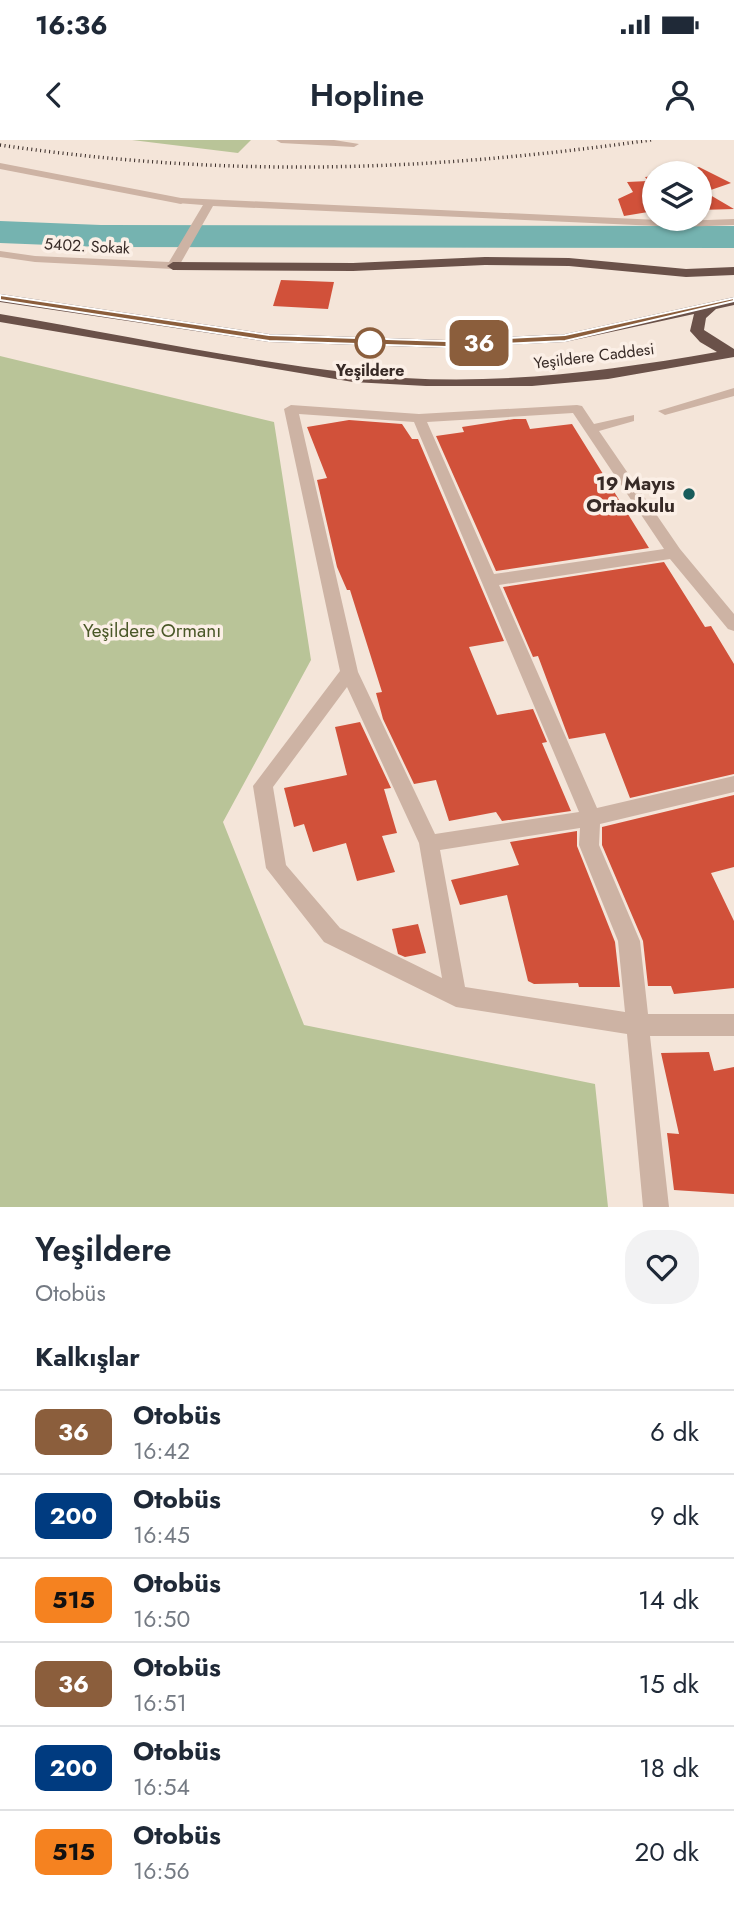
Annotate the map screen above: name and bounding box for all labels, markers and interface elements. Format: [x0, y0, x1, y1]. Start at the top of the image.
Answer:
text: 16:36 [35, 6, 108, 44]
text: Hopline [310, 72, 424, 118]
icon: back [35, 76, 73, 114]
icon: person [661, 76, 699, 114]
map controls [642, 161, 712, 231]
button: layers [642, 161, 712, 231]
street label: 5402. Sokak [43, 232, 131, 260]
line badge: 36 [448, 320, 510, 366]
text: 36 [464, 325, 494, 360]
marker: Yeşildere [355, 328, 385, 358]
street label: Yeşildere Caddesi [532, 337, 656, 375]
place label: Yeşildere [335, 359, 404, 382]
place label: 19 Mayıs Ortaokulu [586, 470, 675, 519]
marker: 19 Mayıs Ortaokulu [681, 486, 697, 502]
park label: Yeşildere Ormanı [83, 617, 221, 644]
text: Yeşildere [35, 1226, 172, 1273]
button: heart [625, 1230, 699, 1304]
text: Otobüs [35, 1276, 106, 1310]
text: Kalkışlar [35, 1338, 140, 1376]
text: Otobüs [133, 1396, 221, 1434]
text: 6 dk [650, 1413, 699, 1451]
text: 36 [58, 1414, 89, 1449]
text: 16:42 [133, 1434, 190, 1468]
text: Otobüs [133, 1480, 221, 1518]
text: 9 dk [650, 1497, 699, 1535]
text: 200 [50, 1498, 97, 1533]
text: 16:45 [133, 1518, 190, 1552]
text: Otobüs [133, 1564, 221, 1602]
text: 14 dk [638, 1581, 699, 1619]
text: 515 [52, 1582, 95, 1617]
text: 16:50 [133, 1602, 190, 1636]
text: Otobüs [133, 1648, 221, 1686]
text: 15 dk [639, 1665, 699, 1703]
text: 36 [58, 1666, 89, 1701]
text: 16:51 [133, 1686, 187, 1720]
text: Otobüs [133, 1732, 221, 1770]
text: 18 dk [639, 1749, 699, 1787]
text: 200 [50, 1750, 97, 1785]
text: 16:54 [133, 1770, 190, 1804]
text: Otobüs [133, 1816, 221, 1854]
text: 20 dk [635, 1833, 699, 1871]
text: 515 [52, 1834, 95, 1869]
text: 16:56 [133, 1854, 190, 1888]

